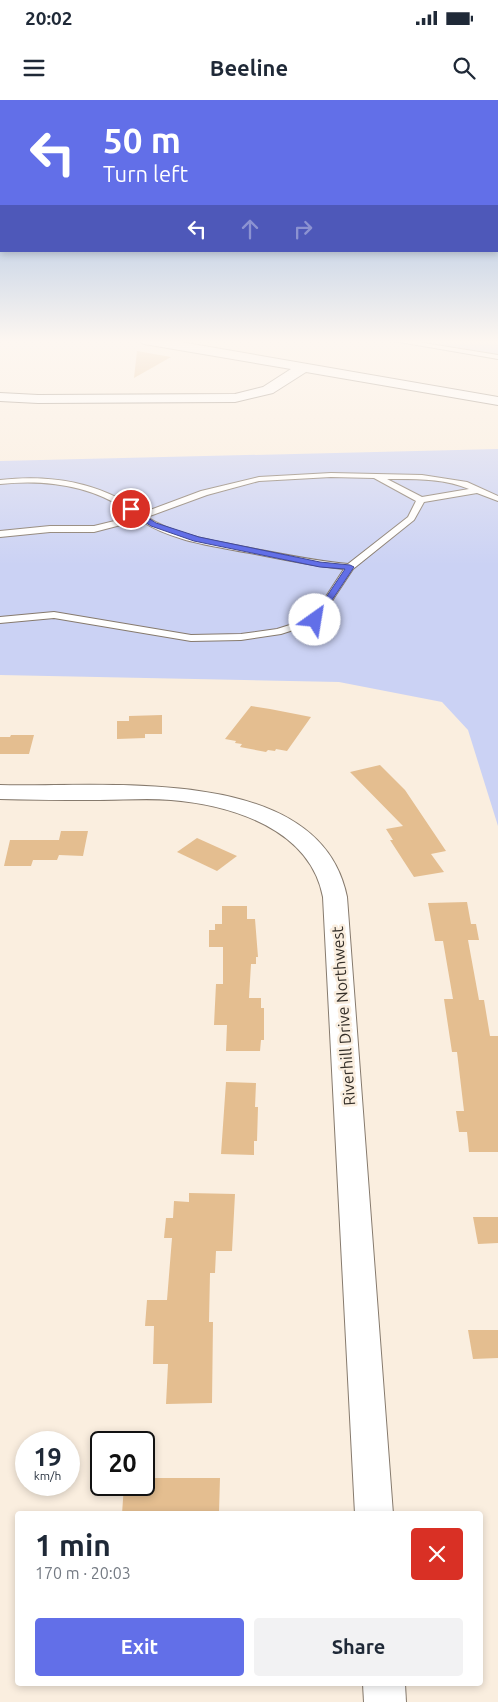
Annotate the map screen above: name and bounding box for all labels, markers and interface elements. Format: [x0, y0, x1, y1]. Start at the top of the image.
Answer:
text: 20:02 [25, 7, 73, 29]
icon: menu [20, 54, 48, 82]
icon: search [450, 54, 478, 82]
text: Beeline [210, 55, 288, 80]
icon: left [20, 120, 85, 185]
text: 50 m [103, 120, 181, 160]
text: Turn left [103, 161, 188, 186]
icon: left [183, 215, 211, 243]
icon: ahead [236, 215, 264, 243]
icon: right [289, 215, 317, 243]
pin [110, 488, 152, 530]
icon: arrive [117, 495, 145, 523]
position arrow [288, 593, 340, 645]
street label: Riverhill Drive Northwest [328, 925, 358, 1106]
speed limit sign: 20 [90, 1431, 155, 1496]
text: 19 [33, 1443, 62, 1471]
text: km/h [34, 1469, 61, 1482]
text: 1 min [35, 1528, 111, 1562]
button: close [411, 1528, 463, 1580]
text: 170 m · 20:03 [35, 1564, 131, 1582]
button: Exit [35, 1618, 244, 1676]
button: Share [254, 1618, 463, 1676]

